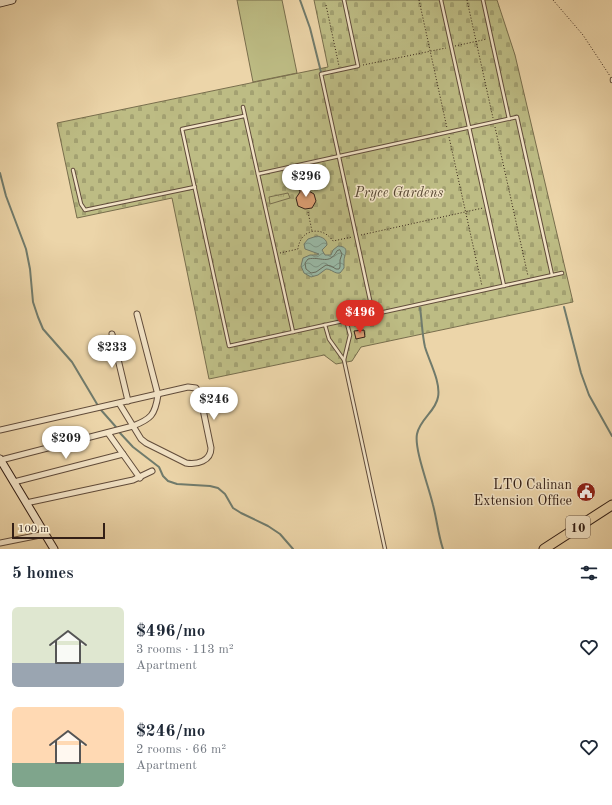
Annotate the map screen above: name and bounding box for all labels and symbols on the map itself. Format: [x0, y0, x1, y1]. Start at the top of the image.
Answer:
pin: $296 [282, 164, 330, 198]
park label: Pryce Gardens [354, 186, 444, 201]
pin: $496 [336, 300, 384, 334]
pin: $233 [88, 335, 136, 369]
pin: $246 [190, 387, 238, 421]
pin: $209 [42, 426, 90, 460]
place label: LTO Calinan Extension Office [473, 478, 572, 508]
public building icon: LTO Calinan Extension Office [575, 481, 597, 503]
road number: 10 [566, 516, 590, 538]
scale bar [12, 521, 105, 540]

